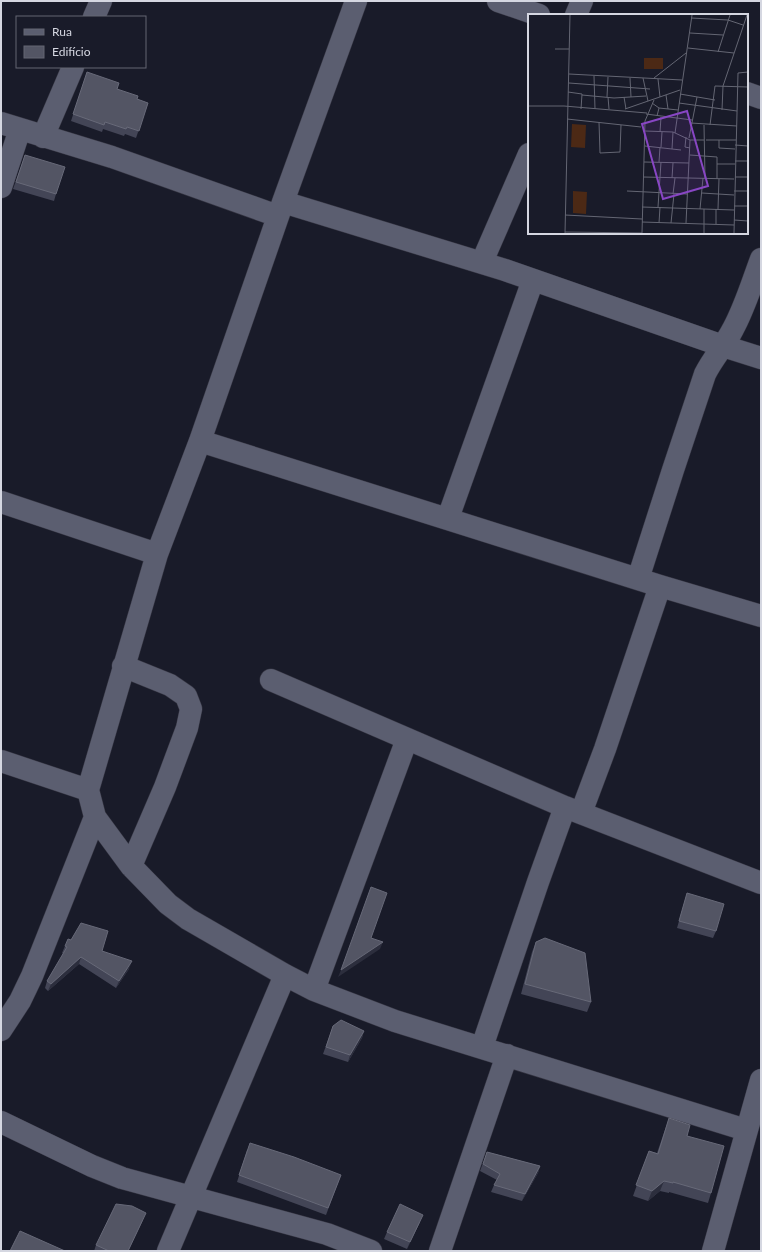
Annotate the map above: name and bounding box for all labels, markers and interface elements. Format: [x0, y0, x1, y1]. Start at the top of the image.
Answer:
inset map [528, 14, 748, 234]
legend [16, 16, 146, 68]
text: Rua [52, 24, 72, 39]
text: Edifício [52, 44, 91, 59]

